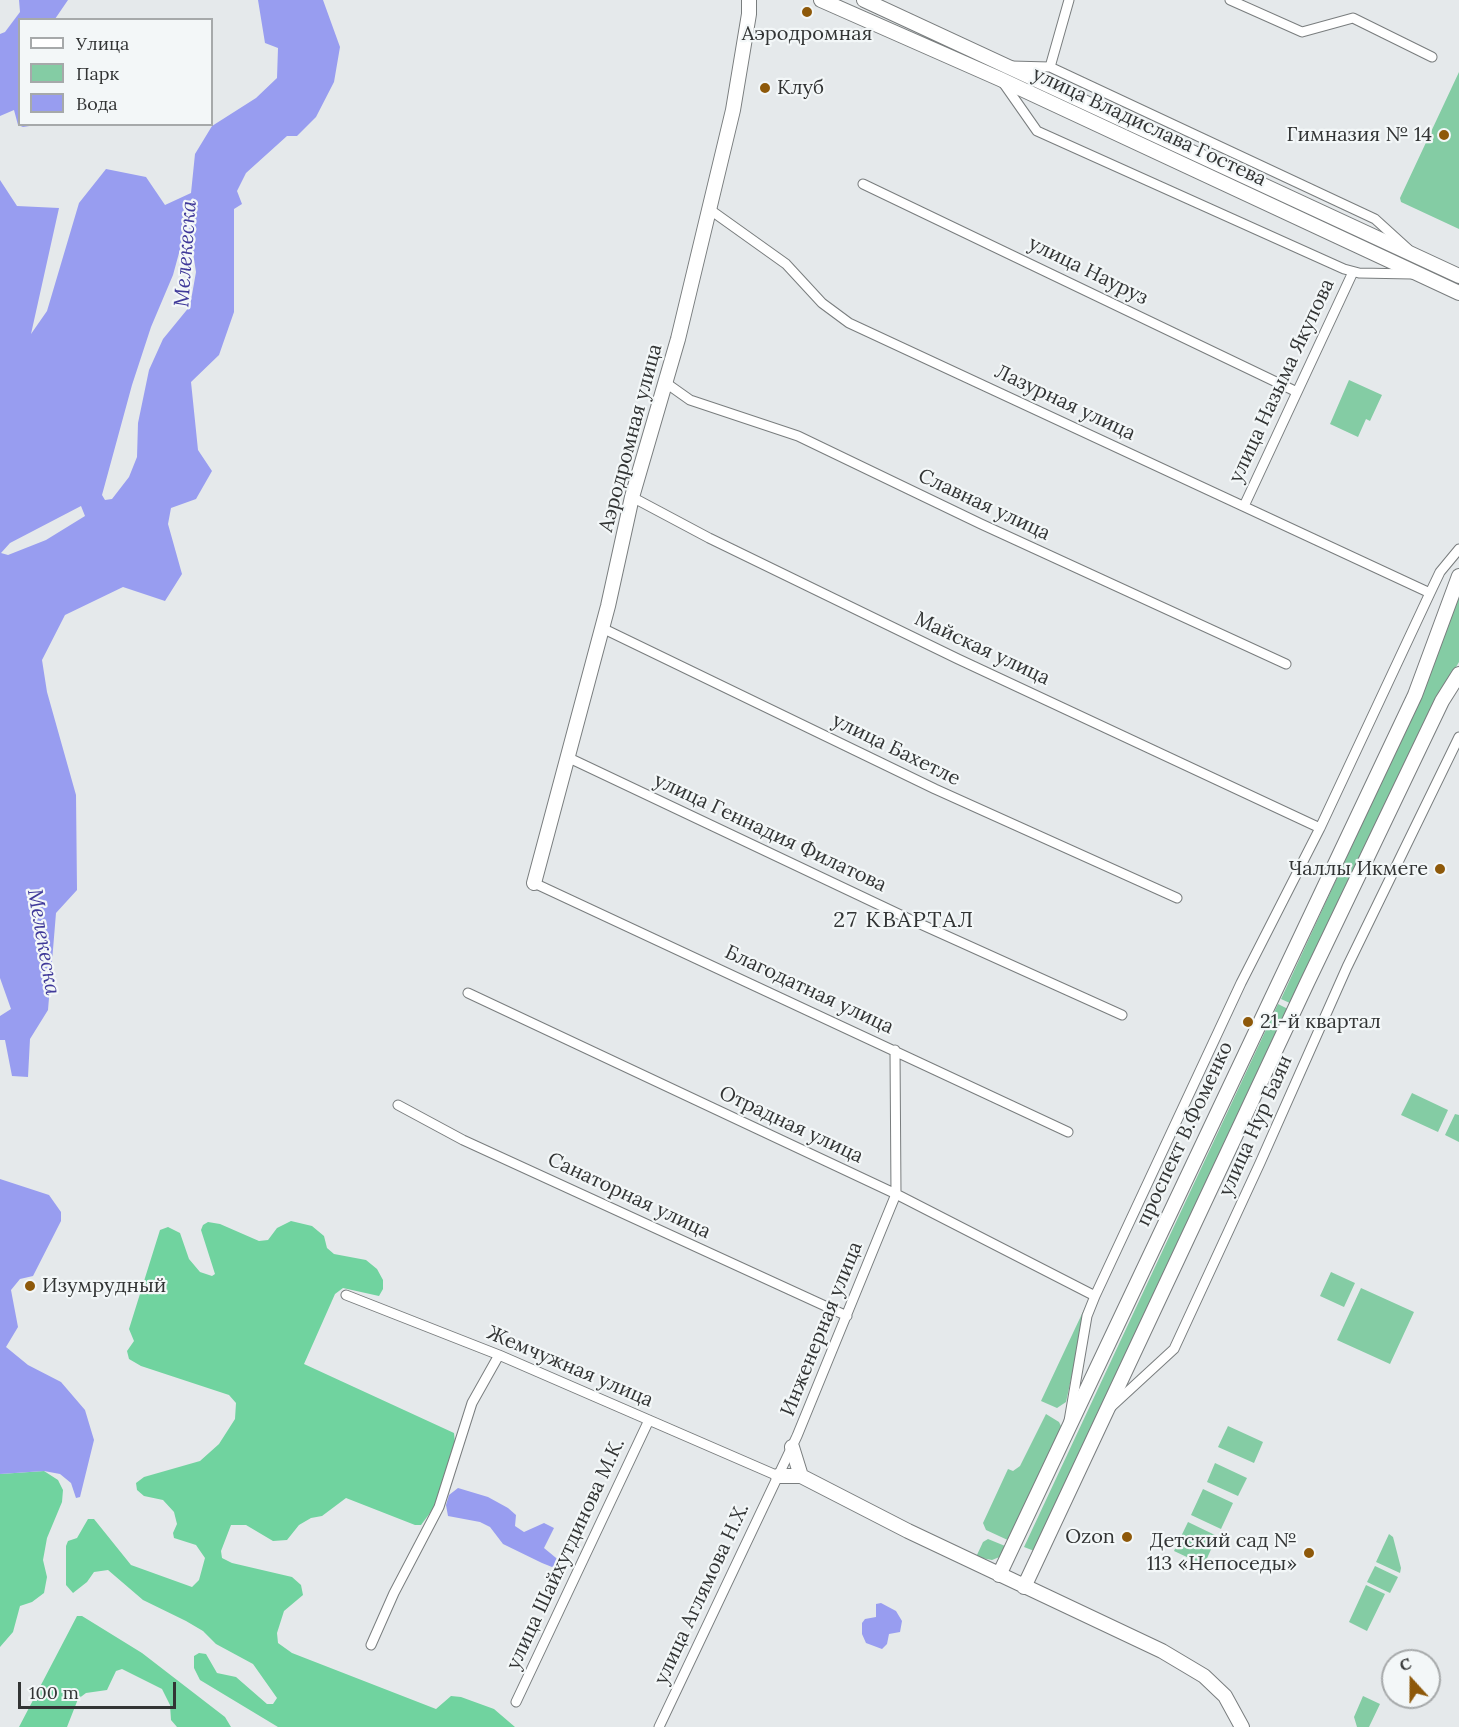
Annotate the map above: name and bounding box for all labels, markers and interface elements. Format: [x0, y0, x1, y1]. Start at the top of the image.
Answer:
marker: Аэродромная [800, 5, 814, 19]
legend [18, 18, 213, 126]
place label: Аэродромная [742, 22, 872, 46]
text: Улица [76, 32, 129, 55]
text: Парк [76, 62, 119, 85]
street label: улица Владислава Гостева [1028, 62, 1270, 192]
place label: Клуб [777, 76, 824, 100]
marker: Клуб [758, 81, 772, 95]
text: Вода [76, 92, 118, 115]
place label: Гимназия № 14 [1287, 123, 1432, 147]
marker: Гимназия № 14 [1437, 128, 1451, 142]
water label: Мелекеска [170, 200, 202, 308]
street label: улица Науруз [1024, 232, 1152, 310]
street label: улица Назыма Якупова [1224, 275, 1340, 487]
street label: Аэродромная улица [594, 341, 668, 535]
street label: Лазурная улица [991, 360, 1139, 446]
street label: Славная улица [914, 464, 1054, 546]
street label: Майская улица [911, 607, 1053, 691]
street label: улица Бахетле [828, 709, 964, 791]
street label: улица Геннадия Филатова [650, 769, 890, 897]
place label: Чаллы Икмеге [1288, 857, 1428, 881]
marker: Чаллы Икмеге [1433, 862, 1447, 876]
water label: Мелекеска [21, 887, 65, 997]
district label: 27 КВАРТАЛ [833, 908, 975, 934]
street label: Благодатная улица [721, 940, 897, 1040]
place label: 21-й квартал [1260, 1010, 1381, 1034]
marker: 21-й квартал [1241, 1015, 1255, 1029]
street label: проспект В.Фоменко [1132, 1038, 1238, 1230]
street label: улица Нур Баян [1214, 1052, 1298, 1200]
street label: Отрадная улица [715, 1081, 867, 1169]
street label: Санаторная улица [544, 1148, 714, 1244]
street label: Инженерная улица [776, 1238, 868, 1420]
place label: Изумрудный [42, 1274, 166, 1298]
marker: Изумрудный [23, 1279, 37, 1293]
street label: Жемчужная улица [483, 1321, 657, 1413]
street label: улица Шайхутдинова М.К. [502, 1434, 630, 1674]
street label: улица Аглямова Н.Х. [649, 1499, 755, 1689]
place label: Ozon [1065, 1525, 1115, 1549]
place label: Детский сад № 113 «Непоседы» [1147, 1529, 1297, 1576]
marker: Ozon [1120, 1530, 1134, 1544]
marker: Детский сад № 113 «Непоседы» [1302, 1546, 1316, 1560]
north arrow [1381, 1649, 1441, 1709]
text: С [1397, 1653, 1414, 1675]
scale bar [21, 1670, 178, 1708]
text: 100 m [29, 1681, 79, 1704]

